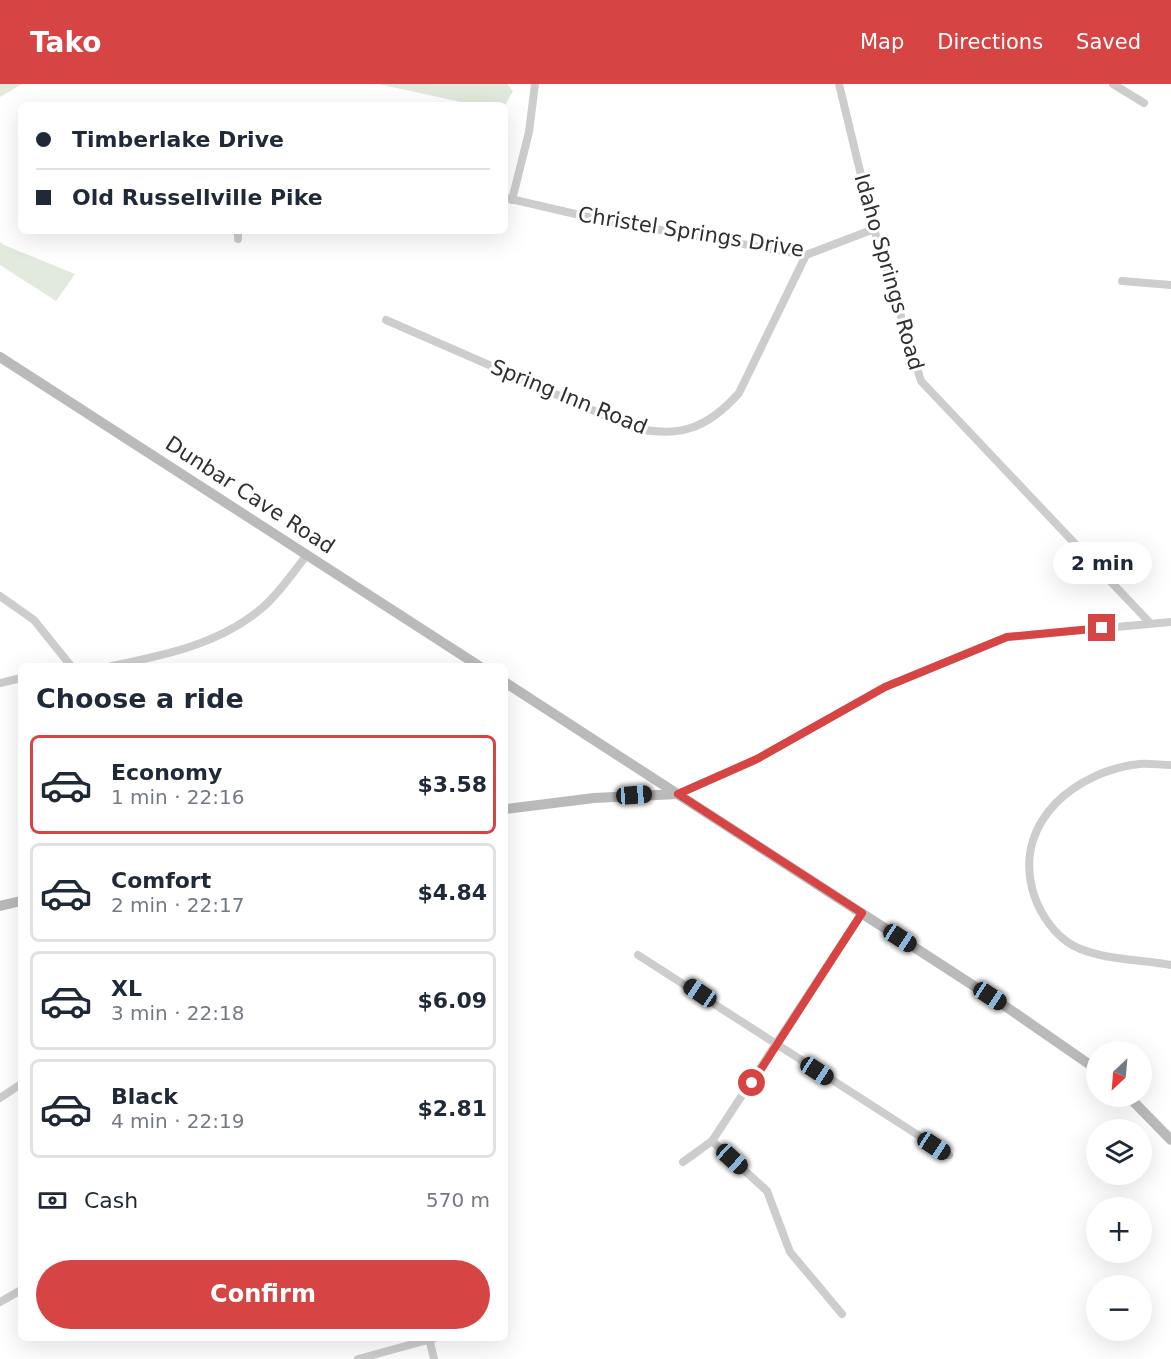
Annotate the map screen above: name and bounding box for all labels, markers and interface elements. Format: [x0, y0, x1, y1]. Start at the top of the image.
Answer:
text: Tako [30, 26, 102, 59]
text: Map [860, 30, 904, 54]
text: Directions [937, 30, 1043, 54]
text: Saved [1076, 30, 1141, 54]
text: Timberlake Drive [72, 127, 284, 152]
street label: Idaho Springs Road [849, 171, 929, 373]
text: Old Russellville Pike [72, 185, 323, 210]
street label: Christel Springs Drive [576, 202, 806, 262]
street label: Spring Inn Road [487, 355, 651, 439]
street label: Dunbar Cave Road [161, 431, 339, 559]
callout: 2 min [1052, 541, 1152, 583]
text: 2 min [1071, 551, 1134, 575]
route end [1088, 614, 1115, 641]
text: Choose a ride [36, 683, 244, 714]
icon: car [39, 758, 93, 812]
text: Economy [111, 760, 222, 785]
text: $3.58 [417, 772, 487, 797]
text: 1 min · 22:16 [111, 785, 245, 809]
car [615, 785, 653, 805]
icon: car [39, 866, 93, 920]
text: Comfort [111, 868, 211, 893]
text: $4.84 [417, 880, 487, 905]
text: 2 min · 22:17 [111, 893, 245, 917]
car [880, 921, 920, 955]
icon: car [39, 974, 93, 1028]
car [680, 975, 720, 1011]
text: XL [111, 976, 142, 1001]
car [970, 979, 1010, 1013]
text: $6.09 [417, 988, 487, 1013]
text: 3 min · 22:18 [111, 1001, 245, 1025]
north arrow [1086, 1041, 1152, 1107]
map controls [1086, 1041, 1152, 1341]
car [797, 1054, 837, 1088]
route start [738, 1069, 765, 1096]
icon: car [39, 1082, 93, 1136]
text: Black [111, 1084, 178, 1109]
text: $2.81 [417, 1096, 487, 1121]
text: 4 min · 22:19 [111, 1109, 245, 1133]
button: layers [1086, 1119, 1152, 1185]
car [914, 1129, 954, 1163]
car [713, 1140, 751, 1178]
icon: cash [36, 1184, 69, 1217]
text: Cash [84, 1188, 138, 1213]
text: 570 m [426, 1188, 490, 1212]
button: + [1086, 1197, 1152, 1263]
button: Confirm [36, 1260, 490, 1329]
button: − [1086, 1275, 1152, 1341]

